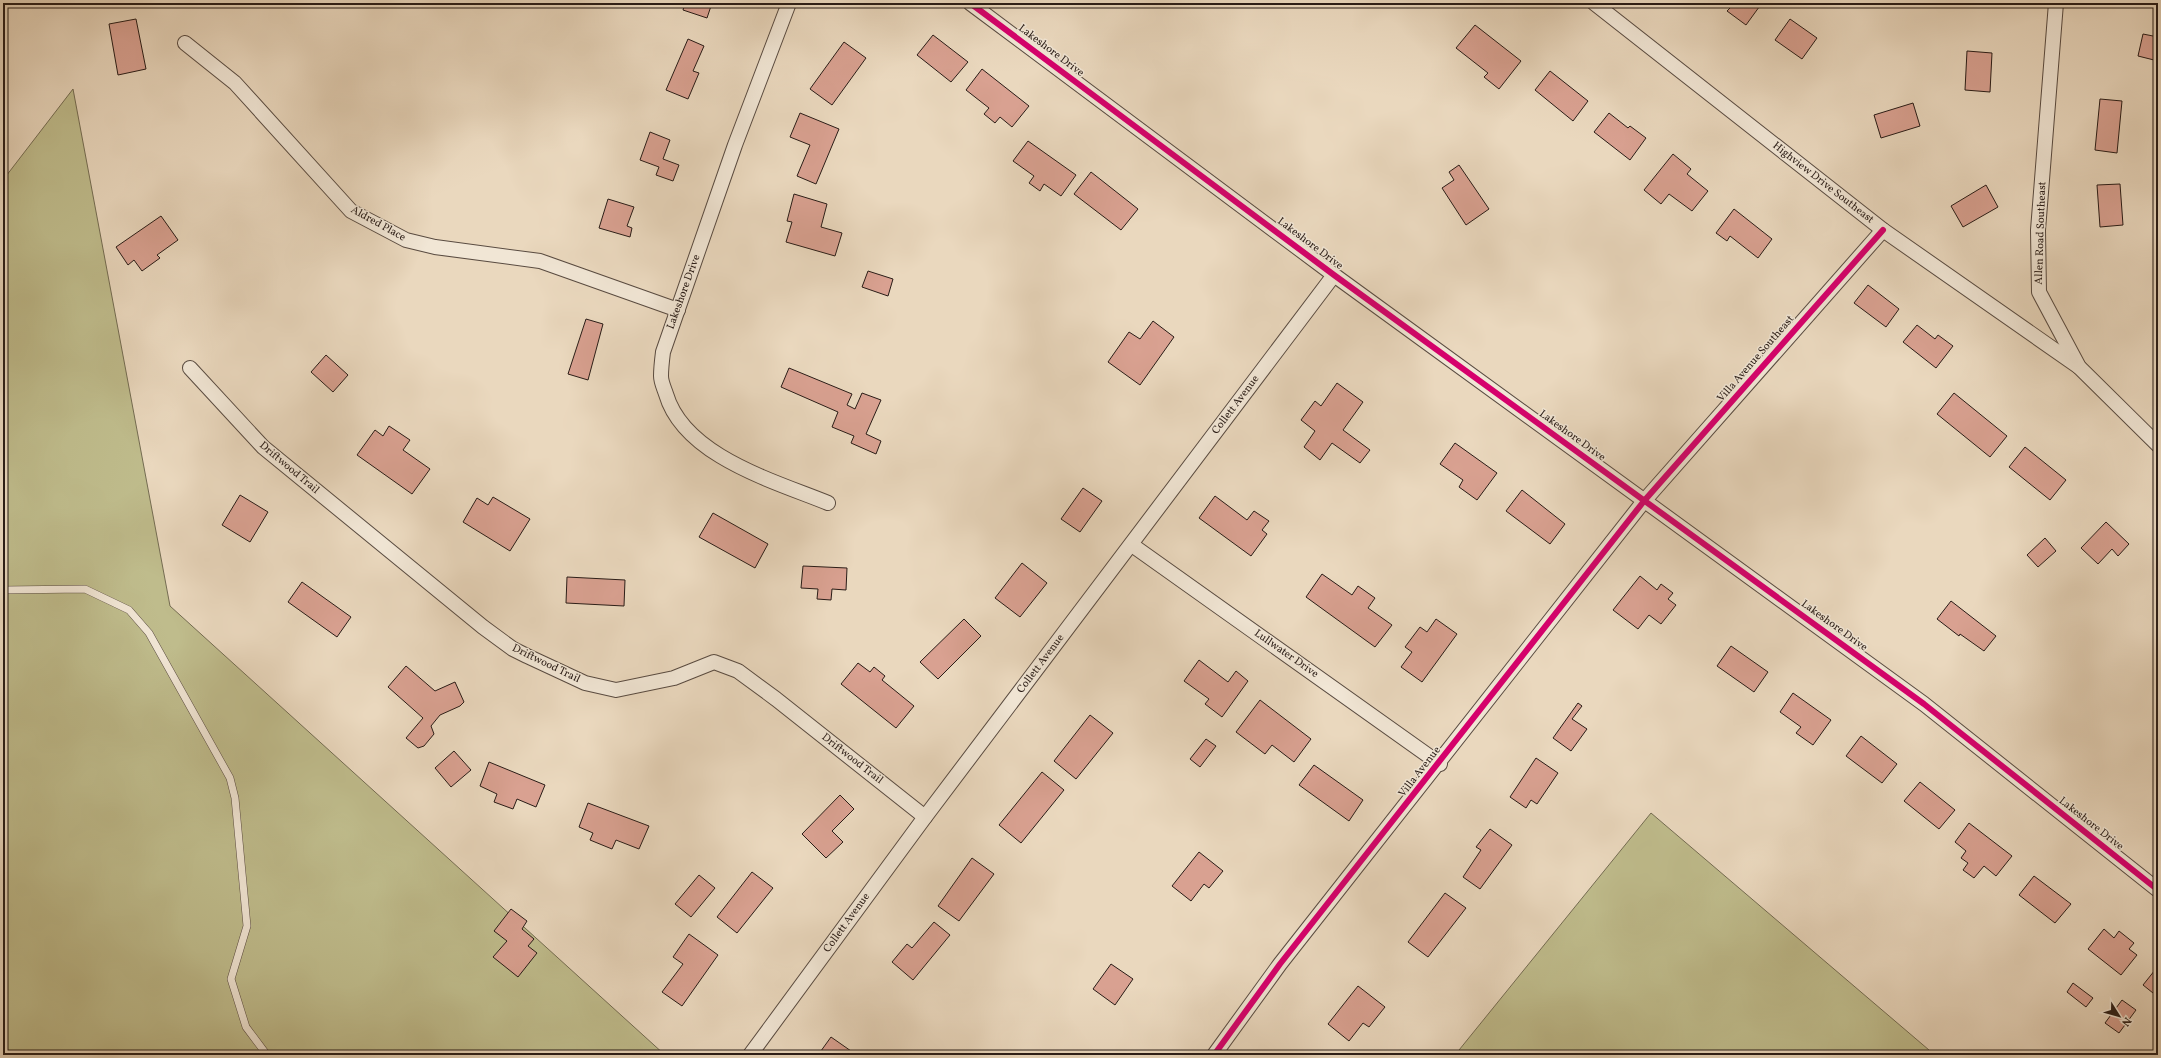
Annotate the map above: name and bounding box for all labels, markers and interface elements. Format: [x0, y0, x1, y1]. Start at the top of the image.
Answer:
street label: Lakeshore Drive [1015, 21, 1087, 81]
street label: Highview Drive Southeast [1769, 139, 1877, 227]
street label: Allen Road Southeast [2032, 181, 2050, 285]
street label: Aldred Place [348, 203, 408, 245]
street label: Lakeshore Drive [1274, 214, 1346, 274]
street label: Lakeshore Drive [663, 252, 705, 332]
street label: Villa Avenue Southeast [1714, 312, 1798, 406]
street label: Collett Avenue [1209, 372, 1263, 438]
street label: Lakeshore Drive [1536, 407, 1608, 465]
street label: Driftwood Trail [256, 438, 322, 498]
street label: Lakeshore Drive [1798, 597, 1870, 655]
street label: Lullwater Drive [1251, 626, 1321, 682]
street label: Collett Avenue [1014, 631, 1068, 697]
street label: Driftwood Trail [509, 641, 583, 687]
street label: Driftwood Trail [818, 730, 886, 788]
street label: Villa Avenue [1395, 744, 1445, 800]
street label: Lakeshore Drive [2055, 794, 2127, 854]
street label: Collett Avenue [820, 890, 874, 956]
north arrow [2099, 996, 2139, 1036]
text: N [2117, 1013, 2134, 1029]

